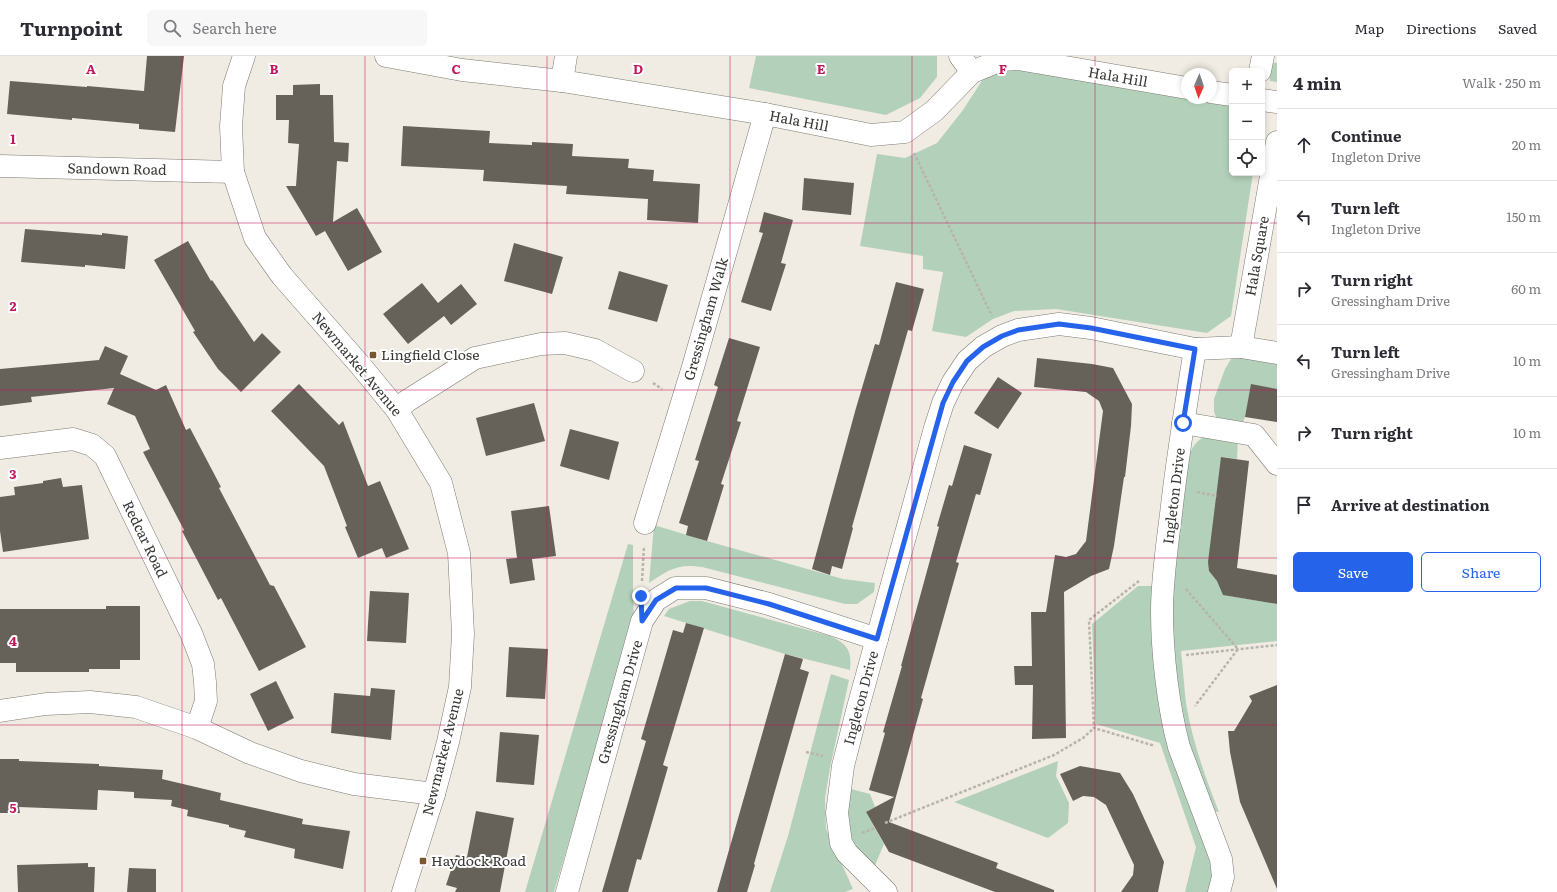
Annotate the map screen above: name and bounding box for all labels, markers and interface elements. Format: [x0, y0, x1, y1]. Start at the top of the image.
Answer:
search box [147, 10, 427, 46]
text: Turnpoint [20, 14, 123, 42]
text: Search here [193, 16, 277, 39]
icon: search [161, 17, 183, 39]
text: Map [1354, 18, 1384, 38]
text: Directions [1406, 18, 1476, 38]
text: Saved [1498, 18, 1537, 38]
text: A [86, 59, 96, 78]
text: B [270, 59, 279, 78]
text: C [451, 59, 461, 78]
text: D [633, 59, 643, 78]
text: E [817, 59, 826, 78]
text: F [999, 59, 1007, 78]
street label: Hala Hill [1087, 61, 1150, 91]
north arrow [1181, 68, 1217, 104]
map controls [1229, 68, 1265, 176]
button: + [1229, 68, 1265, 104]
text: 4 min [1293, 70, 1342, 95]
text: Walk · 250 m [1462, 73, 1541, 92]
street label: Hala Hill [768, 104, 831, 136]
button: − [1229, 104, 1265, 140]
text: Continue [1331, 124, 1401, 147]
text: 1 [10, 129, 16, 148]
icon: ahead [1293, 134, 1315, 156]
text: 20 m [1512, 135, 1541, 154]
button: locate [1229, 140, 1265, 176]
text: Ingleton Drive [1331, 147, 1421, 166]
street label: Sandown Road [67, 157, 167, 179]
text: Turn left [1331, 196, 1400, 219]
icon: left [1293, 206, 1315, 228]
text: 150 m [1506, 207, 1541, 226]
street label: Hala Square [1239, 214, 1273, 297]
text: Ingleton Drive [1331, 219, 1421, 238]
street label: Gressingham Walk [678, 254, 732, 383]
text: Turn right [1331, 268, 1413, 291]
icon: right [1293, 278, 1315, 300]
text: 60 m [1511, 279, 1541, 298]
text: Gressingham Drive [1331, 291, 1450, 310]
text: 2 [10, 296, 17, 315]
street label: Newmarket Avenue [308, 307, 407, 420]
text: Turn left [1331, 340, 1400, 363]
place label: Lingfield Close [381, 344, 479, 364]
marker: Lingfield Close [368, 350, 378, 360]
icon: left [1293, 350, 1315, 372]
text: 10 m [1513, 351, 1541, 370]
text: Gressingham Drive [1331, 363, 1450, 382]
route start [1174, 414, 1192, 432]
text: Turn right [1331, 421, 1413, 444]
icon: right [1293, 422, 1315, 444]
text: 10 m [1513, 423, 1541, 442]
street label: Ingleton Drive [1157, 447, 1189, 545]
text: 3 [9, 464, 17, 483]
text: Arrive at destination [1331, 493, 1490, 516]
icon: arrive [1293, 494, 1315, 516]
street label: Redcar Road [119, 497, 173, 581]
button: Save [1293, 552, 1413, 592]
button: Share [1421, 552, 1541, 592]
route end [632, 587, 650, 605]
text: 4 [9, 631, 17, 650]
street label: Gressingham Drive [592, 637, 646, 766]
street label: Ingleton Drive [838, 648, 882, 747]
street label: Newmarket Avenue [417, 686, 468, 818]
text: 5 [9, 798, 17, 817]
place label: Haydock Road [431, 850, 527, 870]
marker: Haydock Road [418, 856, 428, 866]

